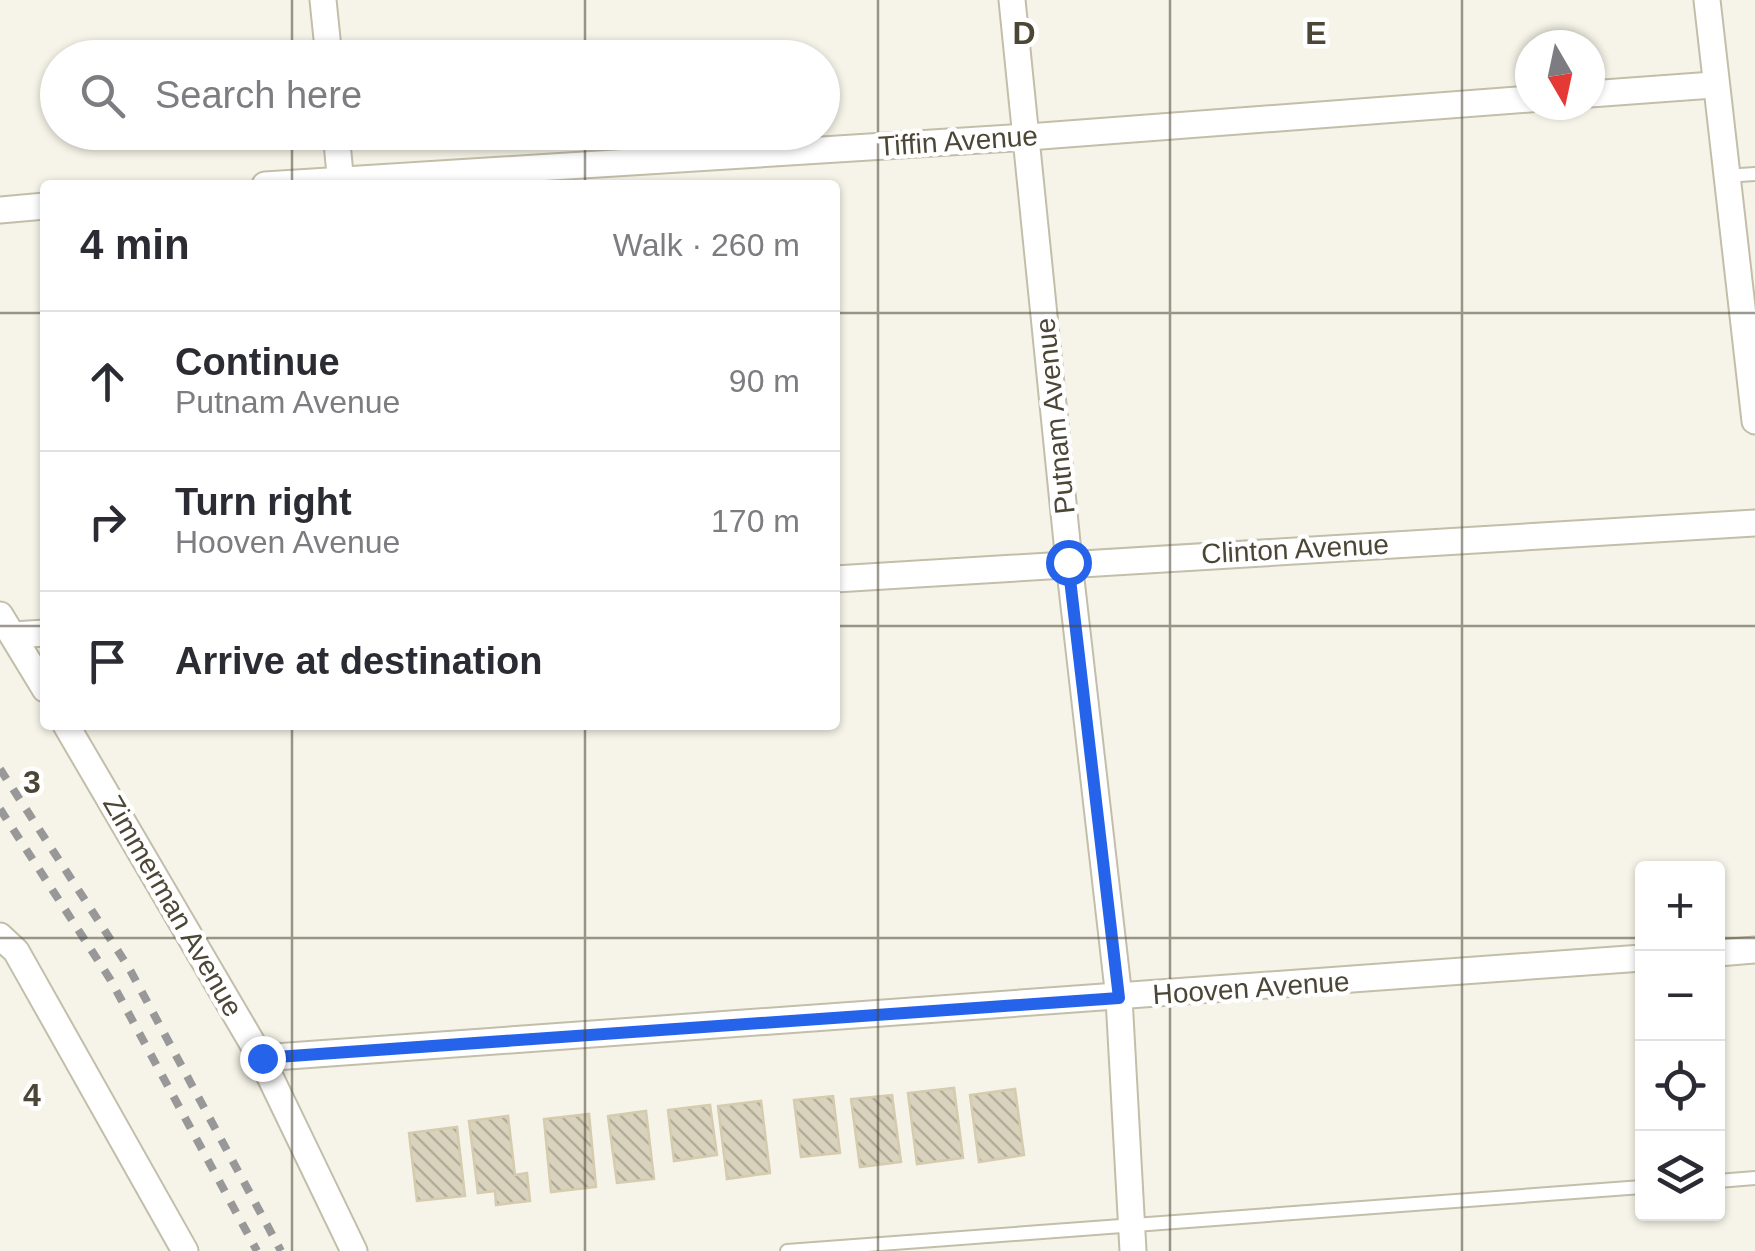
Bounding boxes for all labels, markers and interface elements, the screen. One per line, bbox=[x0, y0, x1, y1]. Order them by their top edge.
text: D bbox=[1012, 15, 1036, 51]
text: E bbox=[1305, 15, 1327, 51]
north arrow bbox=[1515, 30, 1605, 120]
search box bbox=[40, 40, 840, 150]
icon: search bbox=[75, 68, 130, 123]
text: Search here bbox=[155, 74, 362, 116]
street label: Tiffin Avenue bbox=[877, 120, 1039, 162]
text: 4 min bbox=[80, 221, 190, 268]
text: Walk · 260 m bbox=[613, 227, 800, 263]
street label: Putnam Avenue bbox=[1029, 316, 1081, 516]
text: Continue bbox=[175, 341, 340, 383]
icon: ahead bbox=[80, 354, 135, 409]
text: 90 m bbox=[729, 363, 800, 399]
text: Putnam Avenue bbox=[175, 384, 400, 420]
text: Turn right bbox=[175, 481, 352, 523]
icon: right bbox=[80, 494, 135, 549]
text: 170 m bbox=[711, 503, 800, 539]
text: Hooven Avenue bbox=[175, 524, 400, 560]
street label: Clinton Avenue bbox=[1200, 529, 1390, 569]
route start bbox=[1046, 540, 1092, 586]
icon: arrive bbox=[80, 634, 135, 689]
text: Arrive at destination bbox=[175, 640, 542, 682]
text: 3 bbox=[23, 764, 41, 800]
street label: Zimmerman Avenue bbox=[97, 790, 249, 1022]
map controls bbox=[1635, 861, 1725, 1221]
button: + bbox=[1635, 861, 1725, 951]
button: − bbox=[1635, 951, 1725, 1041]
street label: Hooven Avenue bbox=[1152, 966, 1350, 1010]
route end bbox=[240, 1036, 286, 1082]
button: locate bbox=[1635, 1041, 1725, 1131]
text: 4 bbox=[23, 1077, 41, 1113]
button: layers bbox=[1635, 1131, 1725, 1221]

